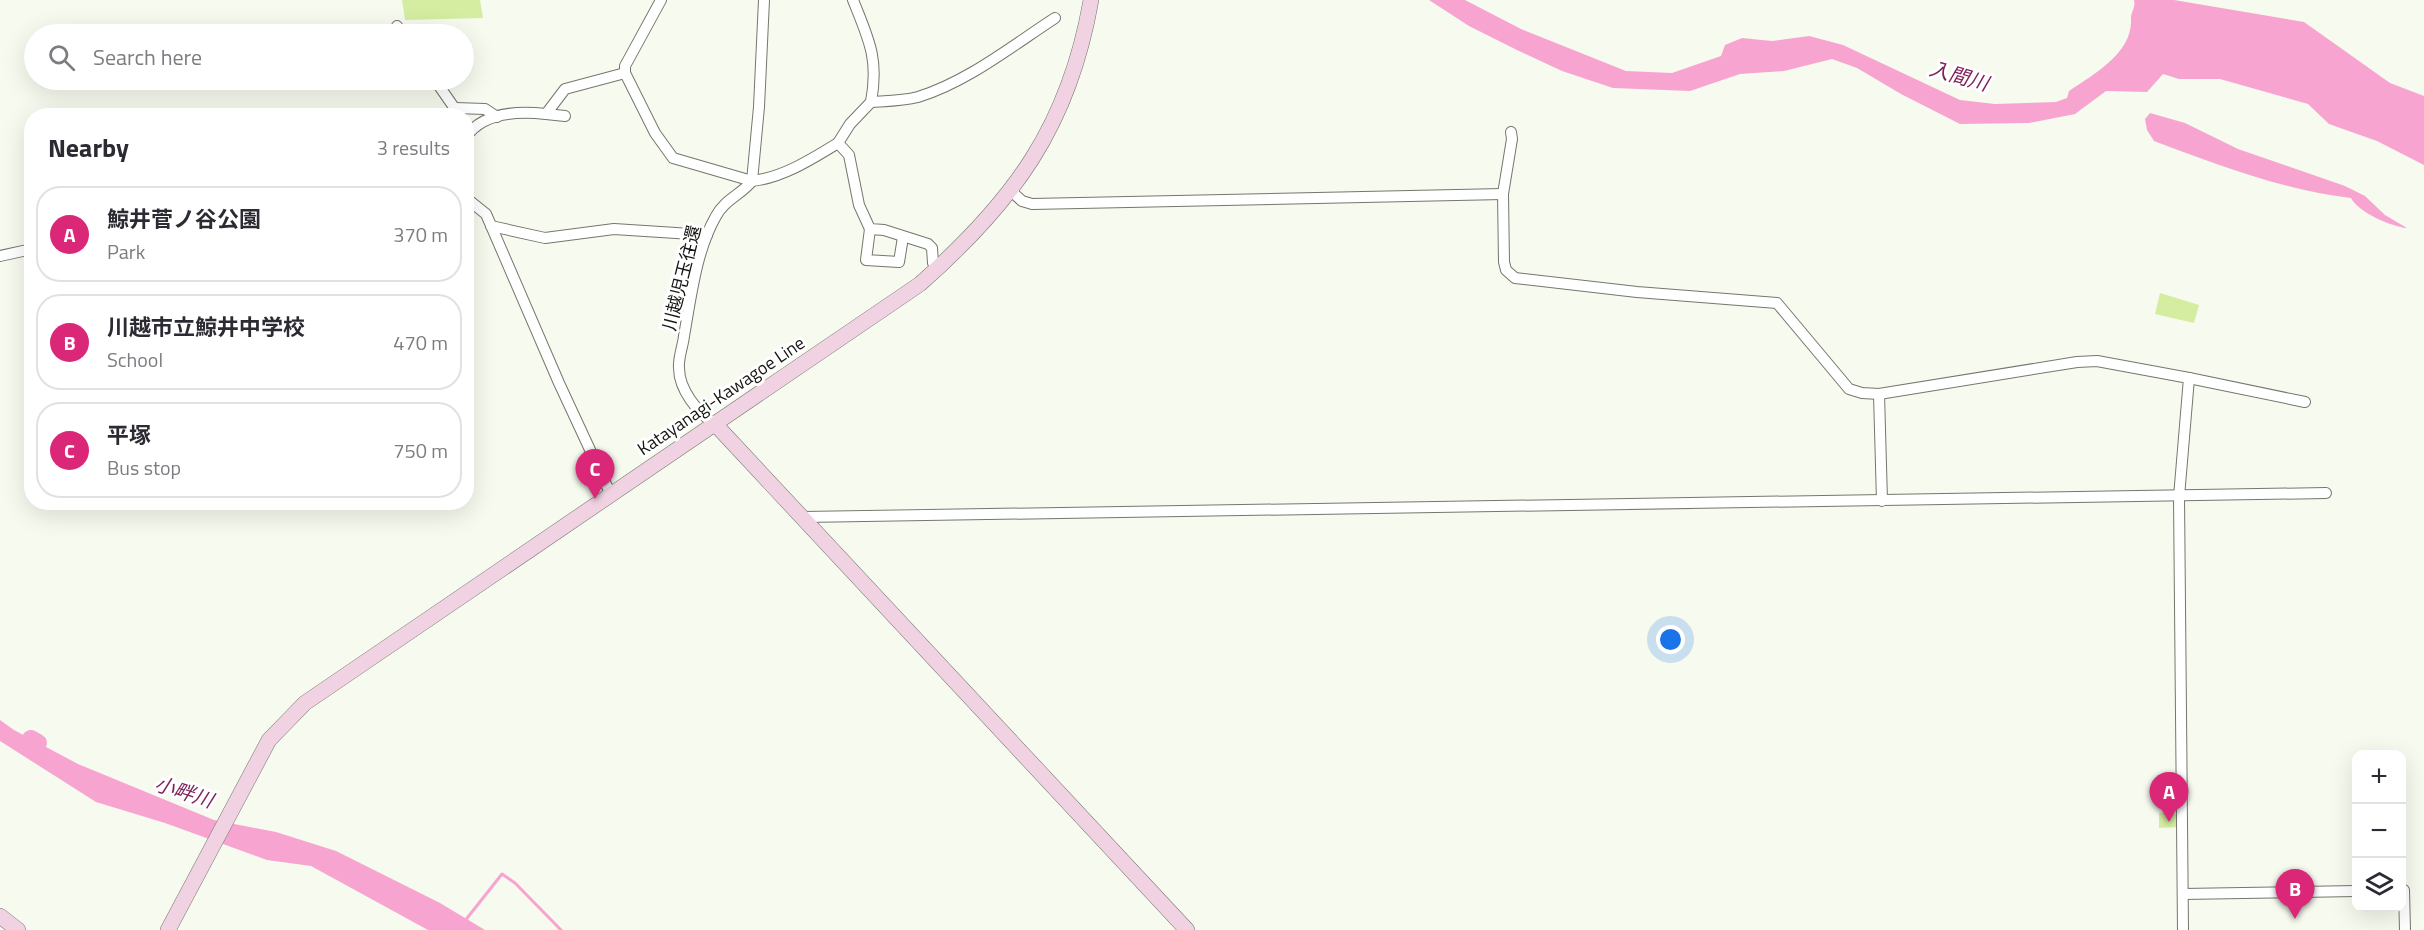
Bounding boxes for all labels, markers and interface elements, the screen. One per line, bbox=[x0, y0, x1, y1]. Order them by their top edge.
search box bbox=[24, 24, 474, 90]
text: Search here bbox=[93, 40, 202, 74]
icon: search bbox=[45, 41, 78, 74]
water label: 入間川 bbox=[1926, 52, 1994, 99]
text: Nearby bbox=[48, 128, 129, 167]
text: 3 results bbox=[377, 132, 450, 163]
text: 鯨井菅ノ谷公園 bbox=[107, 202, 261, 236]
text: A bbox=[63, 219, 76, 250]
text: 370 m bbox=[393, 219, 448, 250]
street label: 川越児玉往還 bbox=[655, 222, 708, 334]
text: Park bbox=[107, 236, 145, 267]
text: 川越市立鯨井中学校 bbox=[107, 310, 305, 344]
text: B bbox=[63, 327, 76, 358]
text: 470 m bbox=[393, 327, 448, 358]
street label: Katayanagi-Kawagoe Line bbox=[632, 329, 810, 462]
text: School bbox=[107, 344, 163, 375]
text: 平塚 bbox=[107, 418, 151, 452]
text: C bbox=[64, 435, 75, 466]
text: 750 m bbox=[393, 435, 448, 466]
pin: C bbox=[576, 450, 614, 499]
text: Bus stop bbox=[107, 452, 181, 483]
your location bbox=[1656, 625, 1685, 654]
map controls bbox=[2352, 750, 2406, 912]
button: + bbox=[2352, 750, 2406, 804]
water label: 小畔川 bbox=[151, 768, 219, 816]
pin: A bbox=[2150, 772, 2188, 822]
button: − bbox=[2352, 804, 2406, 858]
button: layers bbox=[2352, 858, 2406, 912]
pin: B bbox=[2276, 870, 2314, 919]

